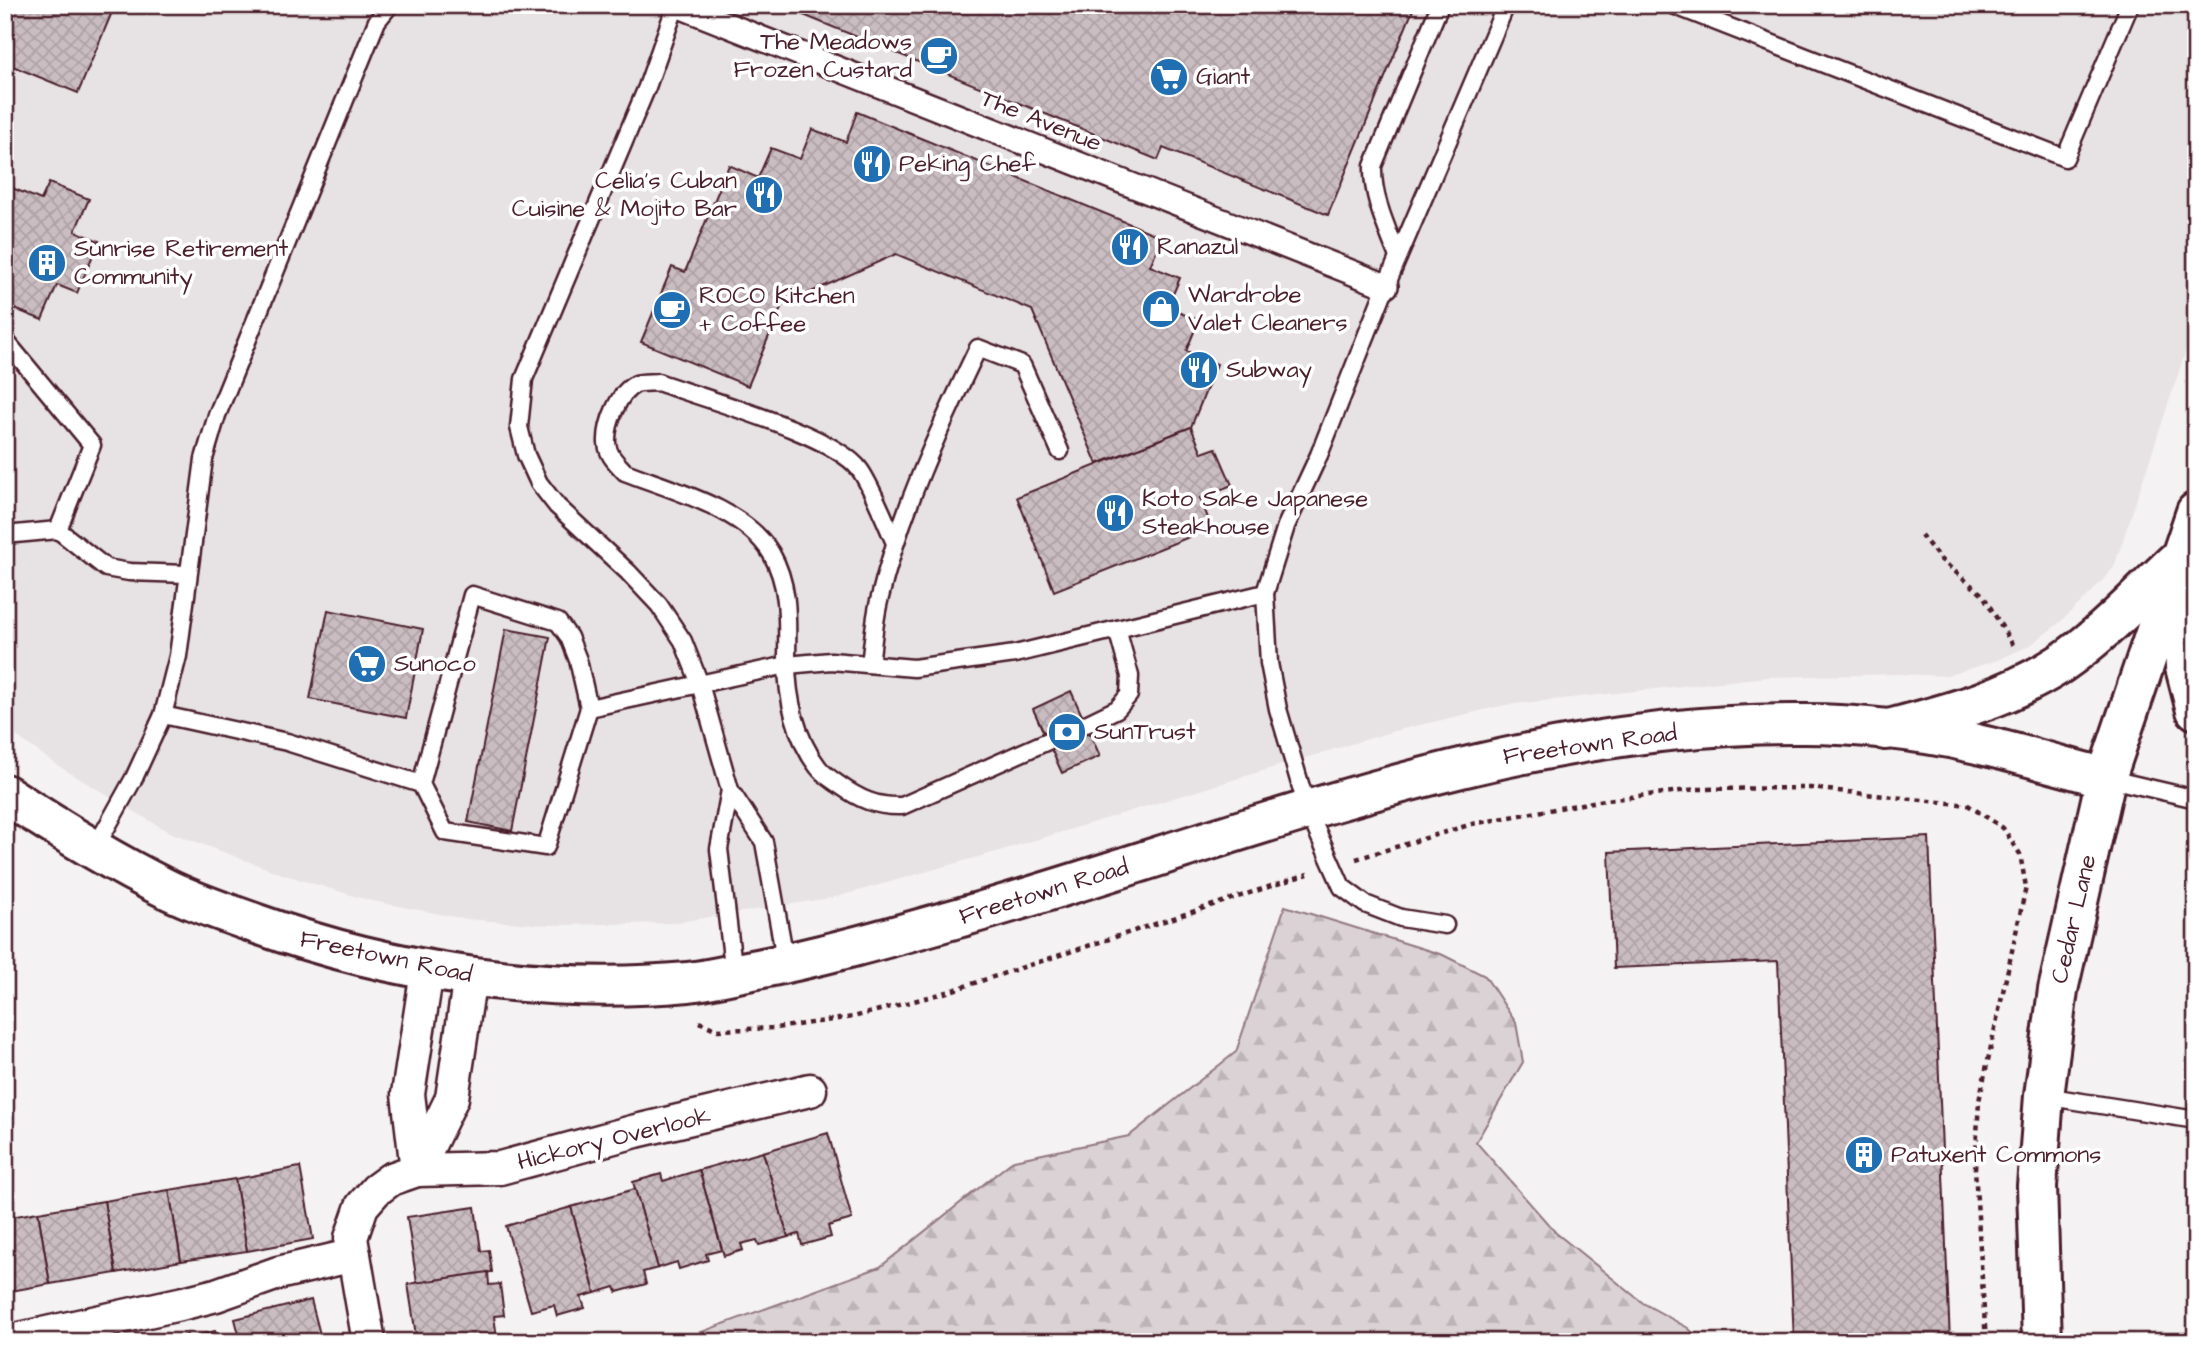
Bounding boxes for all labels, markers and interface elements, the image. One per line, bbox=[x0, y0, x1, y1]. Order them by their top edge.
place label: The Meadows Frozen Custard bbox=[733, 25, 912, 87]
cafe icon: The Meadows Frozen Custard bbox=[918, 35, 960, 77]
supermarket icon: Giant bbox=[1148, 56, 1190, 98]
place label: Giant bbox=[1196, 60, 1250, 94]
street label: The Avenue bbox=[976, 81, 1106, 161]
restaurant icon: Peking Chef bbox=[851, 143, 893, 185]
place label: Peking Chef bbox=[899, 147, 1037, 182]
place label: Celia's Cuban Cuisine & Mojito Bar bbox=[512, 164, 737, 226]
restaurant icon: Celia's Cuban Cuisine & Mojito Bar bbox=[743, 174, 785, 216]
restaurant icon: Ranazul bbox=[1109, 226, 1151, 268]
place label: Ranazul bbox=[1157, 230, 1238, 264]
place label: Sunrise Retirement Community bbox=[74, 232, 288, 295]
building icon: Sunrise Retirement Community bbox=[26, 242, 68, 284]
place label: Wardrobe Valet Cleaners bbox=[1188, 278, 1348, 340]
place label: ROCO Kitchen + Coffee bbox=[699, 279, 855, 341]
shop icon: Wardrobe Valet Cleaners bbox=[1140, 288, 1182, 330]
cafe icon: ROCO Kitchen + Coffee bbox=[651, 289, 693, 331]
restaurant icon: Subway bbox=[1178, 349, 1220, 391]
place label: Subway bbox=[1226, 353, 1312, 388]
place label: Koto Sake Japanese Steakhouse bbox=[1142, 482, 1368, 544]
restaurant icon: Koto Sake Japanese Steakhouse bbox=[1094, 492, 1136, 534]
supermarket icon: Sunoco bbox=[346, 643, 388, 685]
place label: Sunoco bbox=[394, 647, 476, 681]
bank icon: SunTrust bbox=[1046, 711, 1088, 753]
place label: SunTrust bbox=[1094, 715, 1196, 749]
street label: Freetown Road bbox=[1501, 716, 1679, 774]
street label: Freetown Road bbox=[955, 850, 1133, 934]
street label: Cedar Lane bbox=[2043, 851, 2105, 987]
street label: Freetown Road bbox=[297, 922, 475, 992]
street label: Hickory Overlook bbox=[514, 1099, 715, 1180]
building icon: Patuxent Commons bbox=[1843, 1134, 1885, 1176]
place label: Patuxent Commons bbox=[1891, 1138, 2101, 1172]

